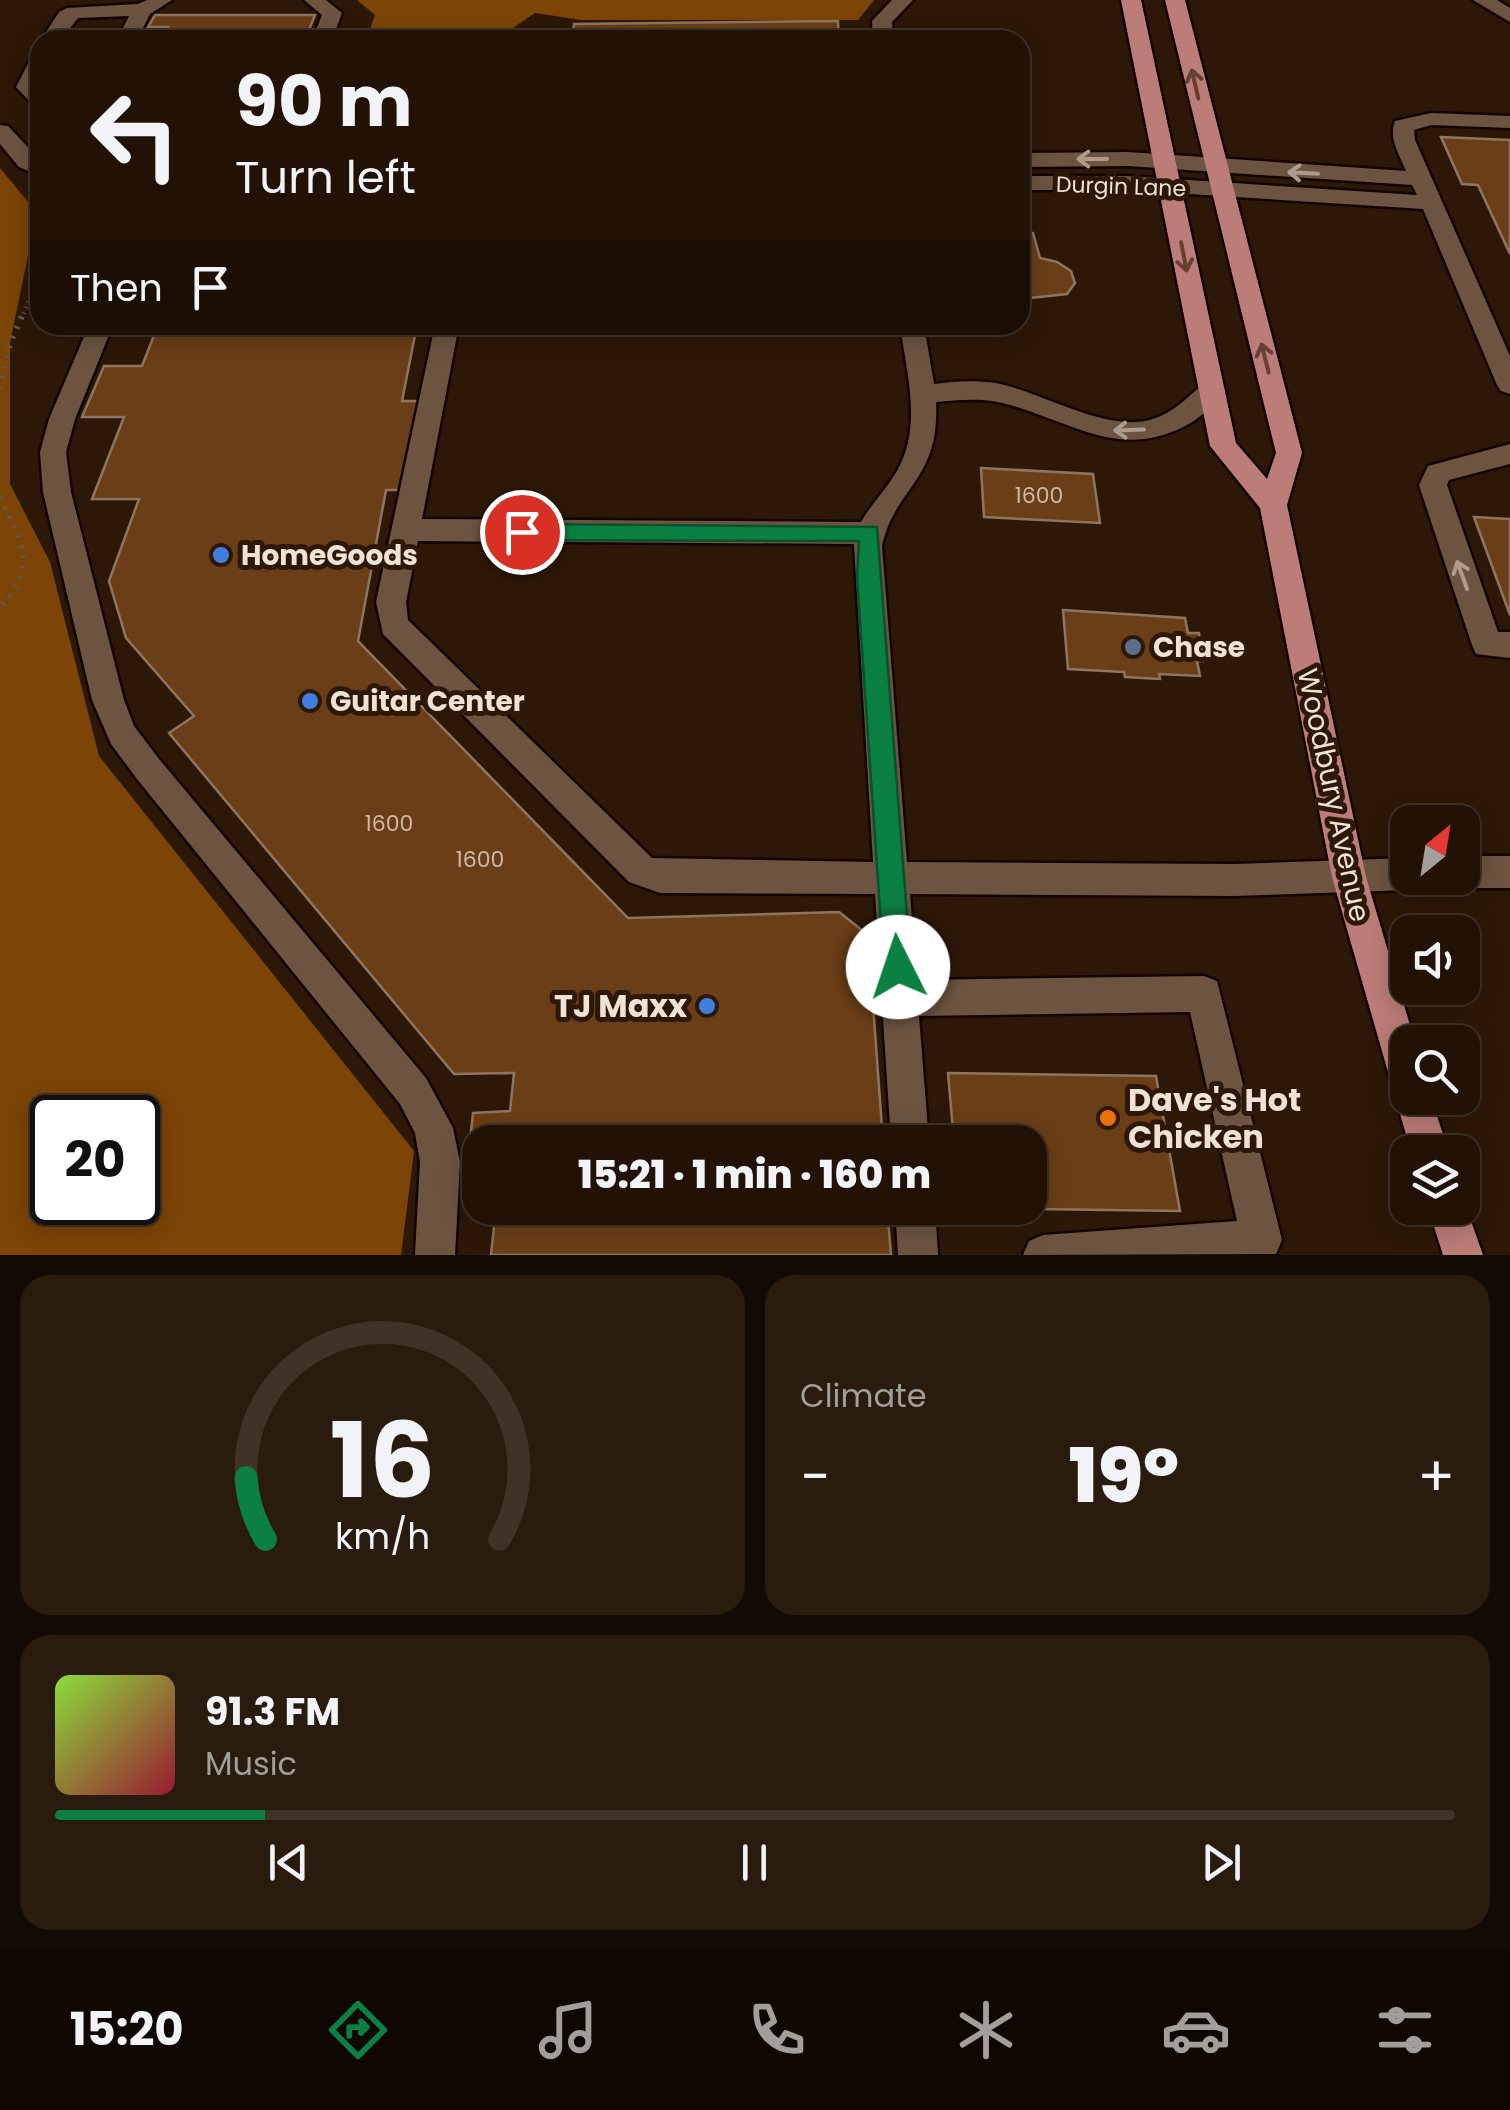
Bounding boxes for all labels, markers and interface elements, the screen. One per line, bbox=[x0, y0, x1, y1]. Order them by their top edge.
text: 90 m bbox=[235, 52, 413, 151]
one-way arrow bbox=[1185, 69, 1203, 101]
icon: left bbox=[70, 70, 200, 200]
text: Turn left bbox=[235, 146, 416, 209]
one-way arrow bbox=[1076, 150, 1108, 169]
one-way arrow bbox=[1287, 163, 1319, 182]
street label: Durgin Lane bbox=[1055, 169, 1187, 204]
one-way arrow bbox=[1175, 241, 1194, 273]
icon: arrive bbox=[183, 260, 238, 315]
text: Then bbox=[70, 261, 163, 314]
one-way arrow bbox=[1255, 343, 1274, 374]
one-way arrow bbox=[1113, 420, 1145, 439]
house number: 1600 bbox=[1015, 480, 1063, 511]
pin bbox=[480, 490, 565, 575]
icon: arrive bbox=[495, 505, 550, 560]
place label: HomeGoods bbox=[241, 536, 418, 575]
marker: HomeGoods bbox=[210, 544, 232, 566]
one-way arrow bbox=[1452, 560, 1470, 591]
place label: Chase bbox=[1153, 628, 1245, 667]
marker: Chase bbox=[1122, 636, 1144, 658]
street label: Woodbury Avenue bbox=[1288, 665, 1379, 925]
place label: Guitar Center bbox=[330, 682, 525, 721]
marker: Guitar Center bbox=[299, 690, 321, 712]
north arrow bbox=[1390, 805, 1480, 895]
map controls bbox=[1390, 805, 1480, 1225]
house number: 1600 bbox=[365, 808, 413, 839]
house number: 1600 bbox=[456, 844, 504, 875]
position arrow bbox=[846, 915, 950, 1019]
button: sound bbox=[1390, 915, 1480, 1005]
place label: TJ Maxx bbox=[554, 983, 687, 1028]
marker: TJ Maxx bbox=[696, 995, 718, 1017]
button: search bbox=[1390, 1025, 1480, 1115]
place label: Dave's Hot Chicken bbox=[1128, 1077, 1301, 1159]
speed limit sign: 20 bbox=[30, 1095, 160, 1225]
marker: Dave's Hot Chicken bbox=[1097, 1107, 1119, 1129]
button: layers bbox=[1390, 1135, 1480, 1225]
text: 15:21 · 1 min · 160 m bbox=[578, 1148, 931, 1201]
text: Climate bbox=[800, 1373, 927, 1418]
text: 16 bbox=[330, 1388, 435, 1533]
text: 19° bbox=[1069, 1423, 1179, 1528]
text: − bbox=[800, 1438, 830, 1515]
text: + bbox=[1417, 1438, 1455, 1515]
text: km/h bbox=[335, 1511, 430, 1562]
text: 91.3 FM bbox=[205, 1685, 340, 1738]
text: Music bbox=[205, 1741, 297, 1786]
icon: previous bbox=[261, 1835, 316, 1890]
icon: pause bbox=[727, 1835, 782, 1890]
icon: next bbox=[1194, 1835, 1249, 1890]
icon: directions bbox=[323, 1995, 393, 2065]
icon: music bbox=[533, 1995, 603, 2065]
icon: phone bbox=[742, 1995, 812, 2065]
icon: climate bbox=[951, 1995, 1021, 2065]
icon: car bbox=[1161, 1995, 1231, 2065]
icon: filters bbox=[1370, 1995, 1440, 2065]
text: 15:20 bbox=[70, 1998, 184, 2061]

